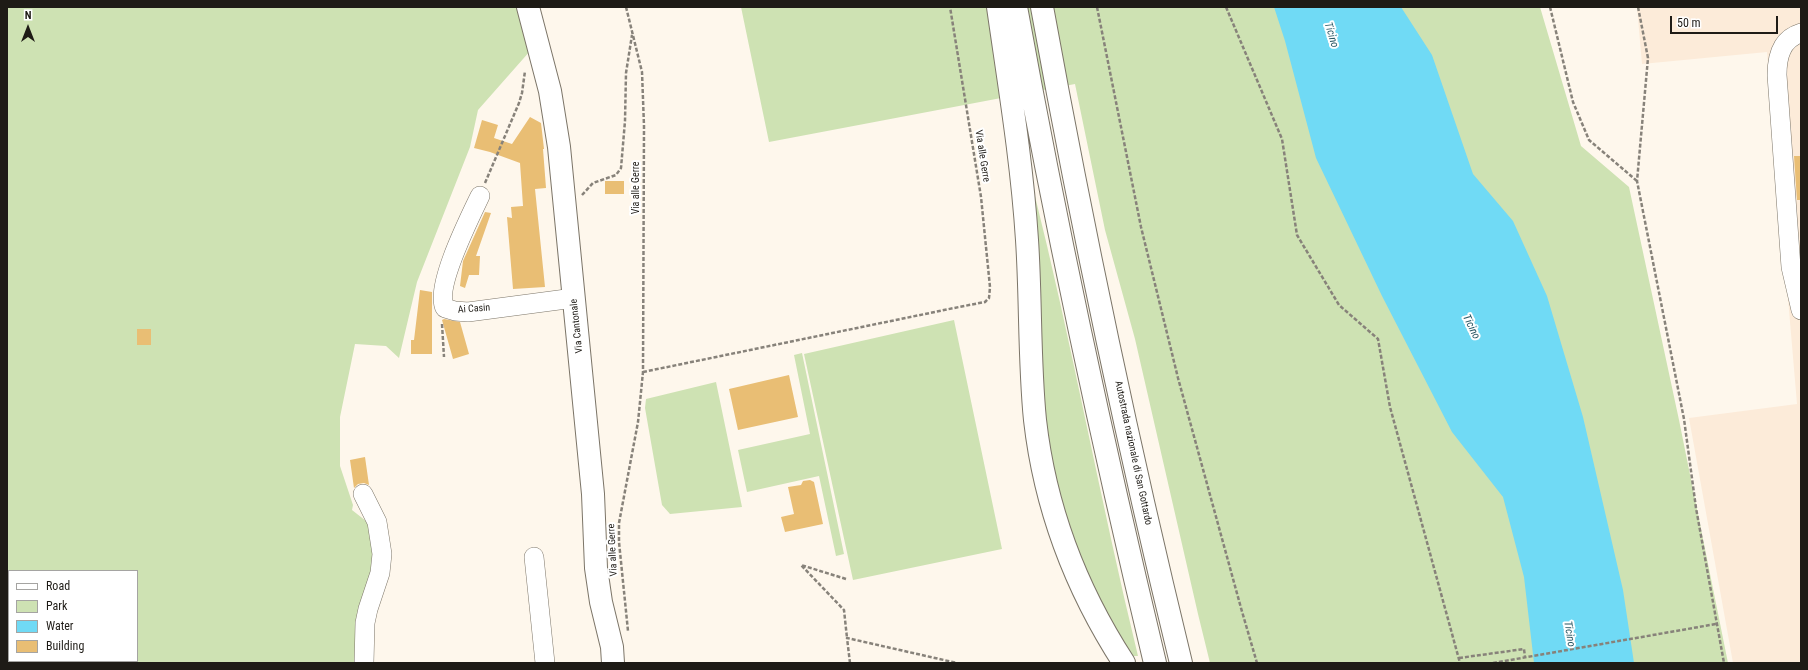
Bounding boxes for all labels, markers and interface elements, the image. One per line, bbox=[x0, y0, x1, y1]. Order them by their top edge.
north arrow bbox=[8, 8, 48, 48]
scale bar bbox=[1672, 8, 1780, 34]
text: N bbox=[25, 9, 31, 22]
text: 50 m bbox=[1677, 16, 1701, 30]
water label: Ticino bbox=[1321, 21, 1341, 49]
street label: Via alle Gerre bbox=[972, 129, 992, 183]
street label: Via alle Gerre bbox=[630, 162, 642, 214]
street label: Via Cantonale bbox=[568, 298, 586, 354]
street label: Ai Casin bbox=[457, 302, 491, 316]
water label: Ticino bbox=[1459, 312, 1483, 342]
street label: Autostrada nazionale di San Gottardo bbox=[1112, 380, 1154, 526]
street label: Via alle Gerre bbox=[606, 523, 620, 577]
legend bbox=[8, 570, 138, 662]
text: Road bbox=[46, 579, 70, 593]
text: Park bbox=[46, 599, 67, 613]
text: Water bbox=[46, 619, 74, 633]
water label: Ticino bbox=[1560, 620, 1578, 648]
text: Building bbox=[46, 639, 84, 653]

